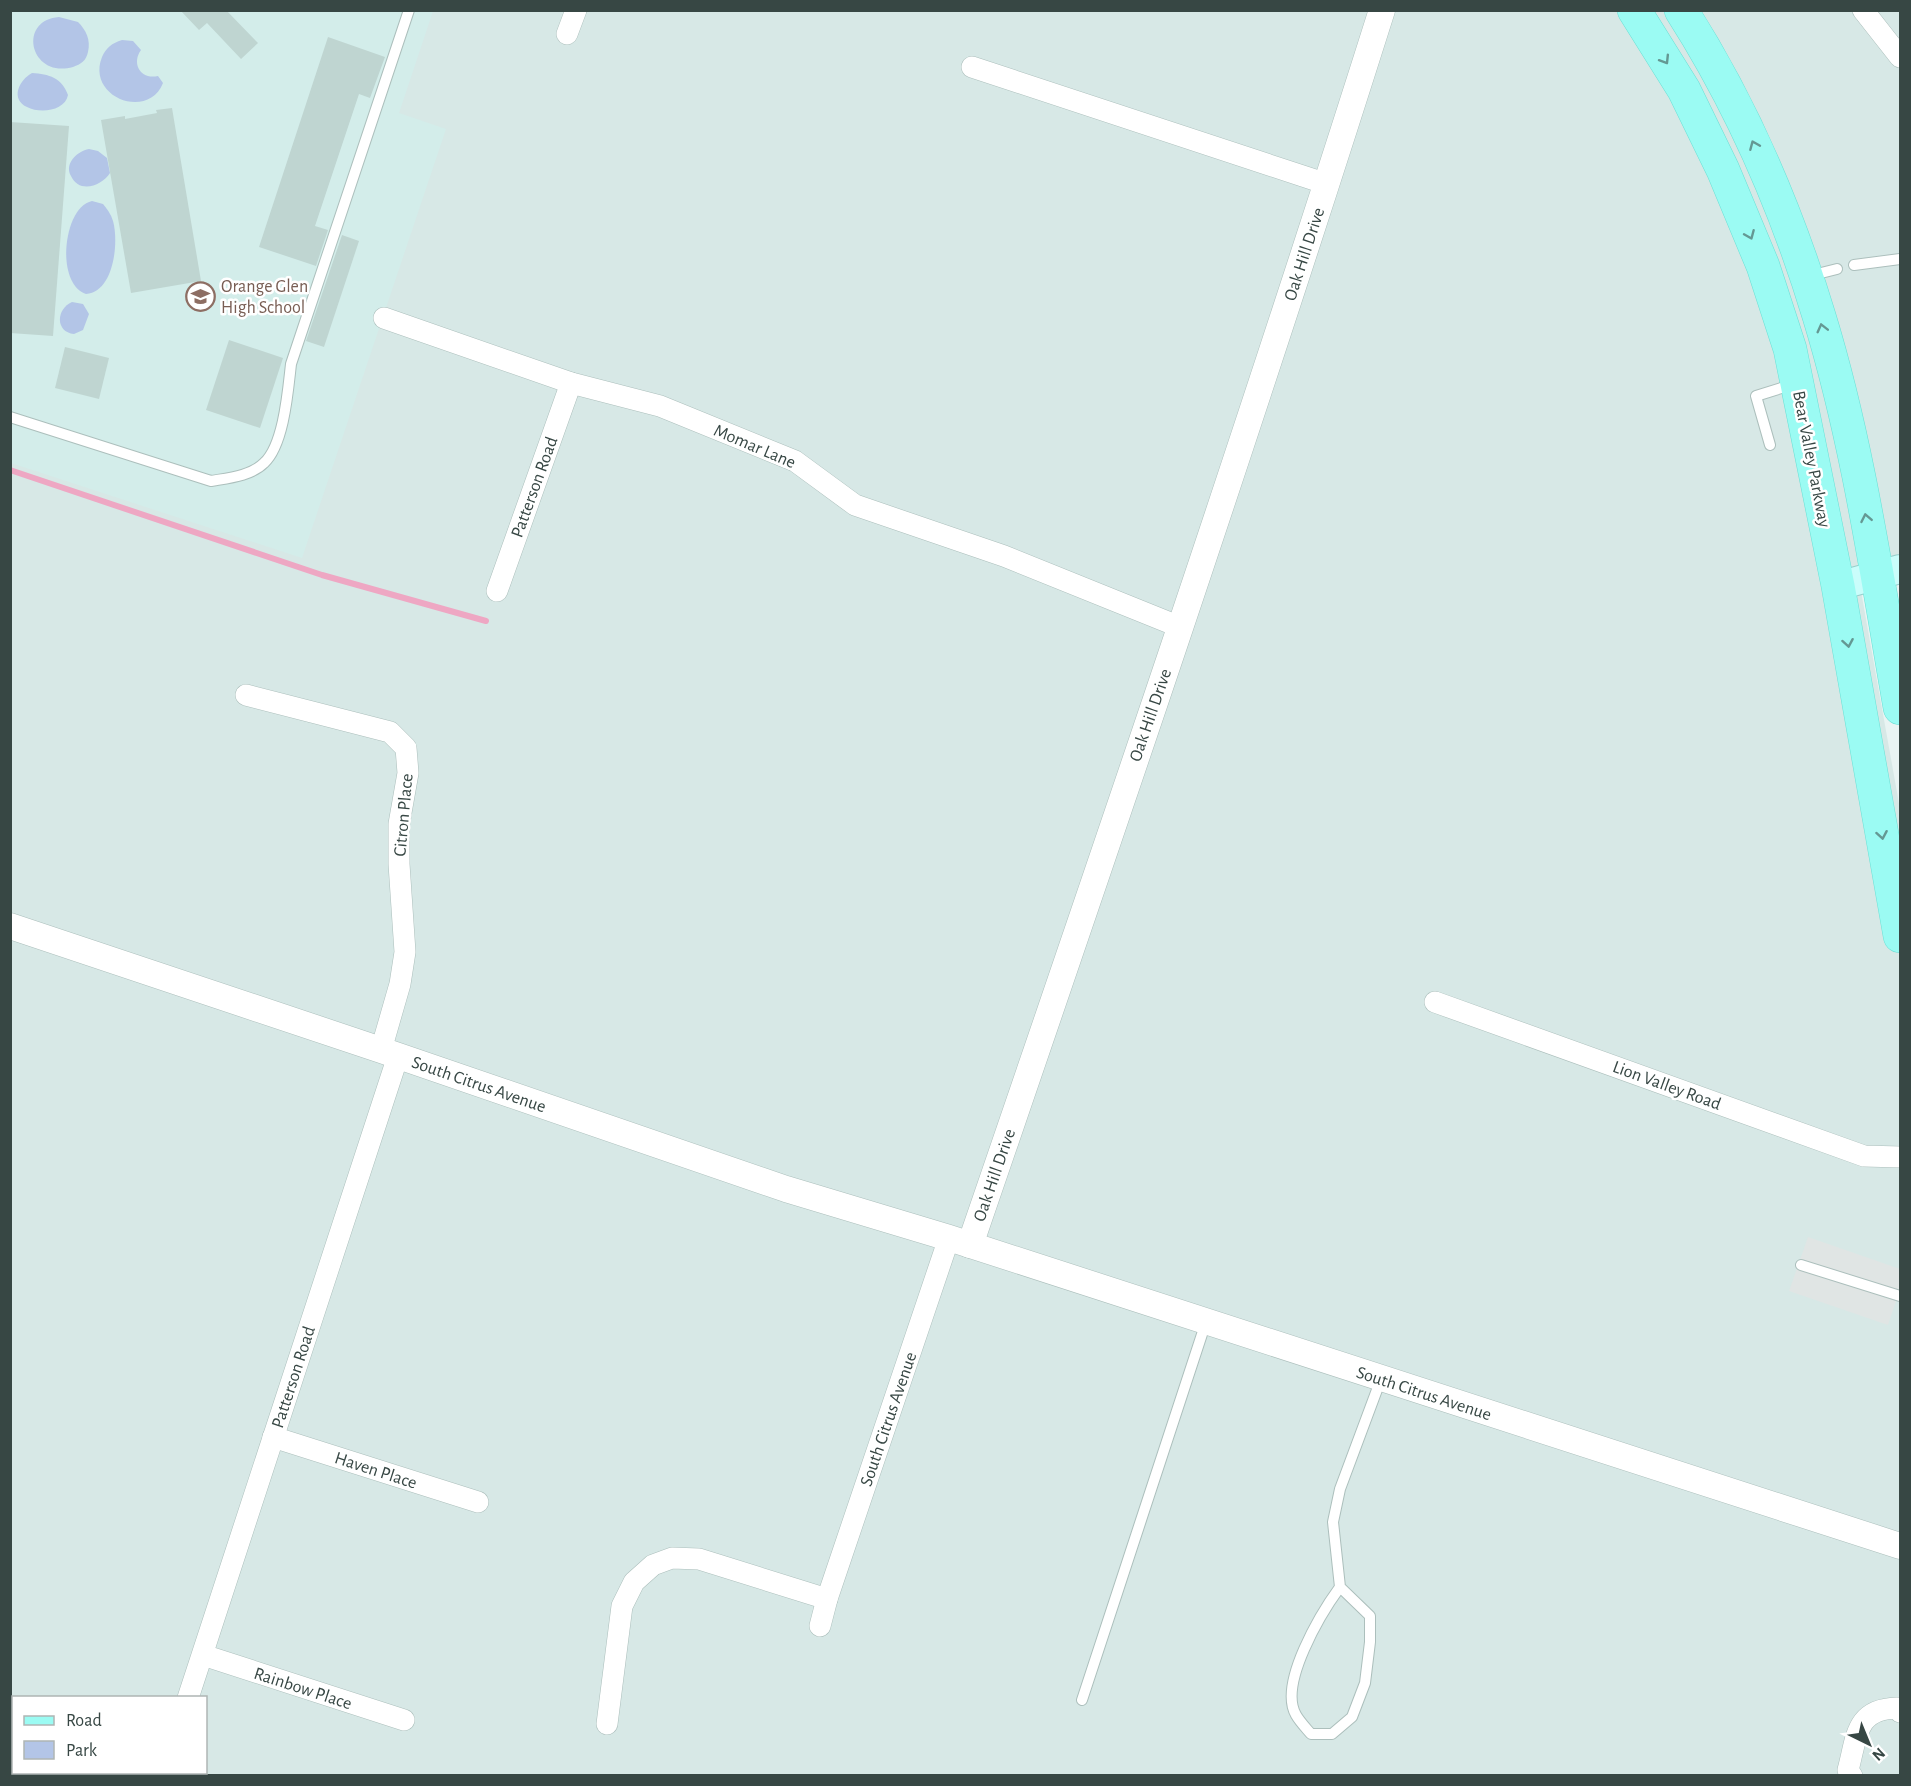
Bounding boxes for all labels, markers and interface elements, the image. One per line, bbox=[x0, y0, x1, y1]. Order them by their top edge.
one-way arrow bbox=[1658, 53, 1669, 64]
one-way arrow bbox=[1749, 140, 1761, 151]
street label: Oak Hill Drive bbox=[1281, 205, 1328, 303]
one-way arrow bbox=[1743, 229, 1755, 240]
place label: Orange Glen High School bbox=[221, 278, 308, 317]
school or university icon: Orange Glen High School bbox=[184, 280, 216, 312]
one-way arrow bbox=[1817, 323, 1830, 333]
street label: Bear Valley Parkway bbox=[1789, 389, 1833, 529]
street label: Momar Lane bbox=[711, 422, 798, 472]
street label: Patterson Road bbox=[508, 434, 562, 540]
one-way arrow bbox=[1860, 513, 1873, 523]
one-way arrow bbox=[1841, 638, 1854, 648]
street label: Oak Hill Drive bbox=[1127, 667, 1175, 764]
street label: Citron Place bbox=[391, 773, 417, 857]
one-way arrow bbox=[1875, 830, 1888, 840]
street label: South Citrus Avenue bbox=[409, 1054, 548, 1116]
street label: Lion Valley Road bbox=[1610, 1058, 1723, 1114]
street label: Oak Hill Drive bbox=[971, 1127, 1019, 1224]
street label: Patterson Road bbox=[269, 1324, 319, 1430]
street label: South Citrus Avenue bbox=[858, 1350, 920, 1489]
street label: South Citrus Avenue bbox=[1354, 1364, 1493, 1424]
street label: Haven Place bbox=[332, 1449, 419, 1493]
street label: Rainbow Place bbox=[251, 1665, 354, 1713]
legend bbox=[12, 1696, 207, 1774]
text: Road bbox=[66, 1712, 102, 1730]
north arrow bbox=[1839, 1714, 1899, 1774]
text: Park bbox=[66, 1742, 98, 1760]
text: N bbox=[1869, 1745, 1888, 1764]

